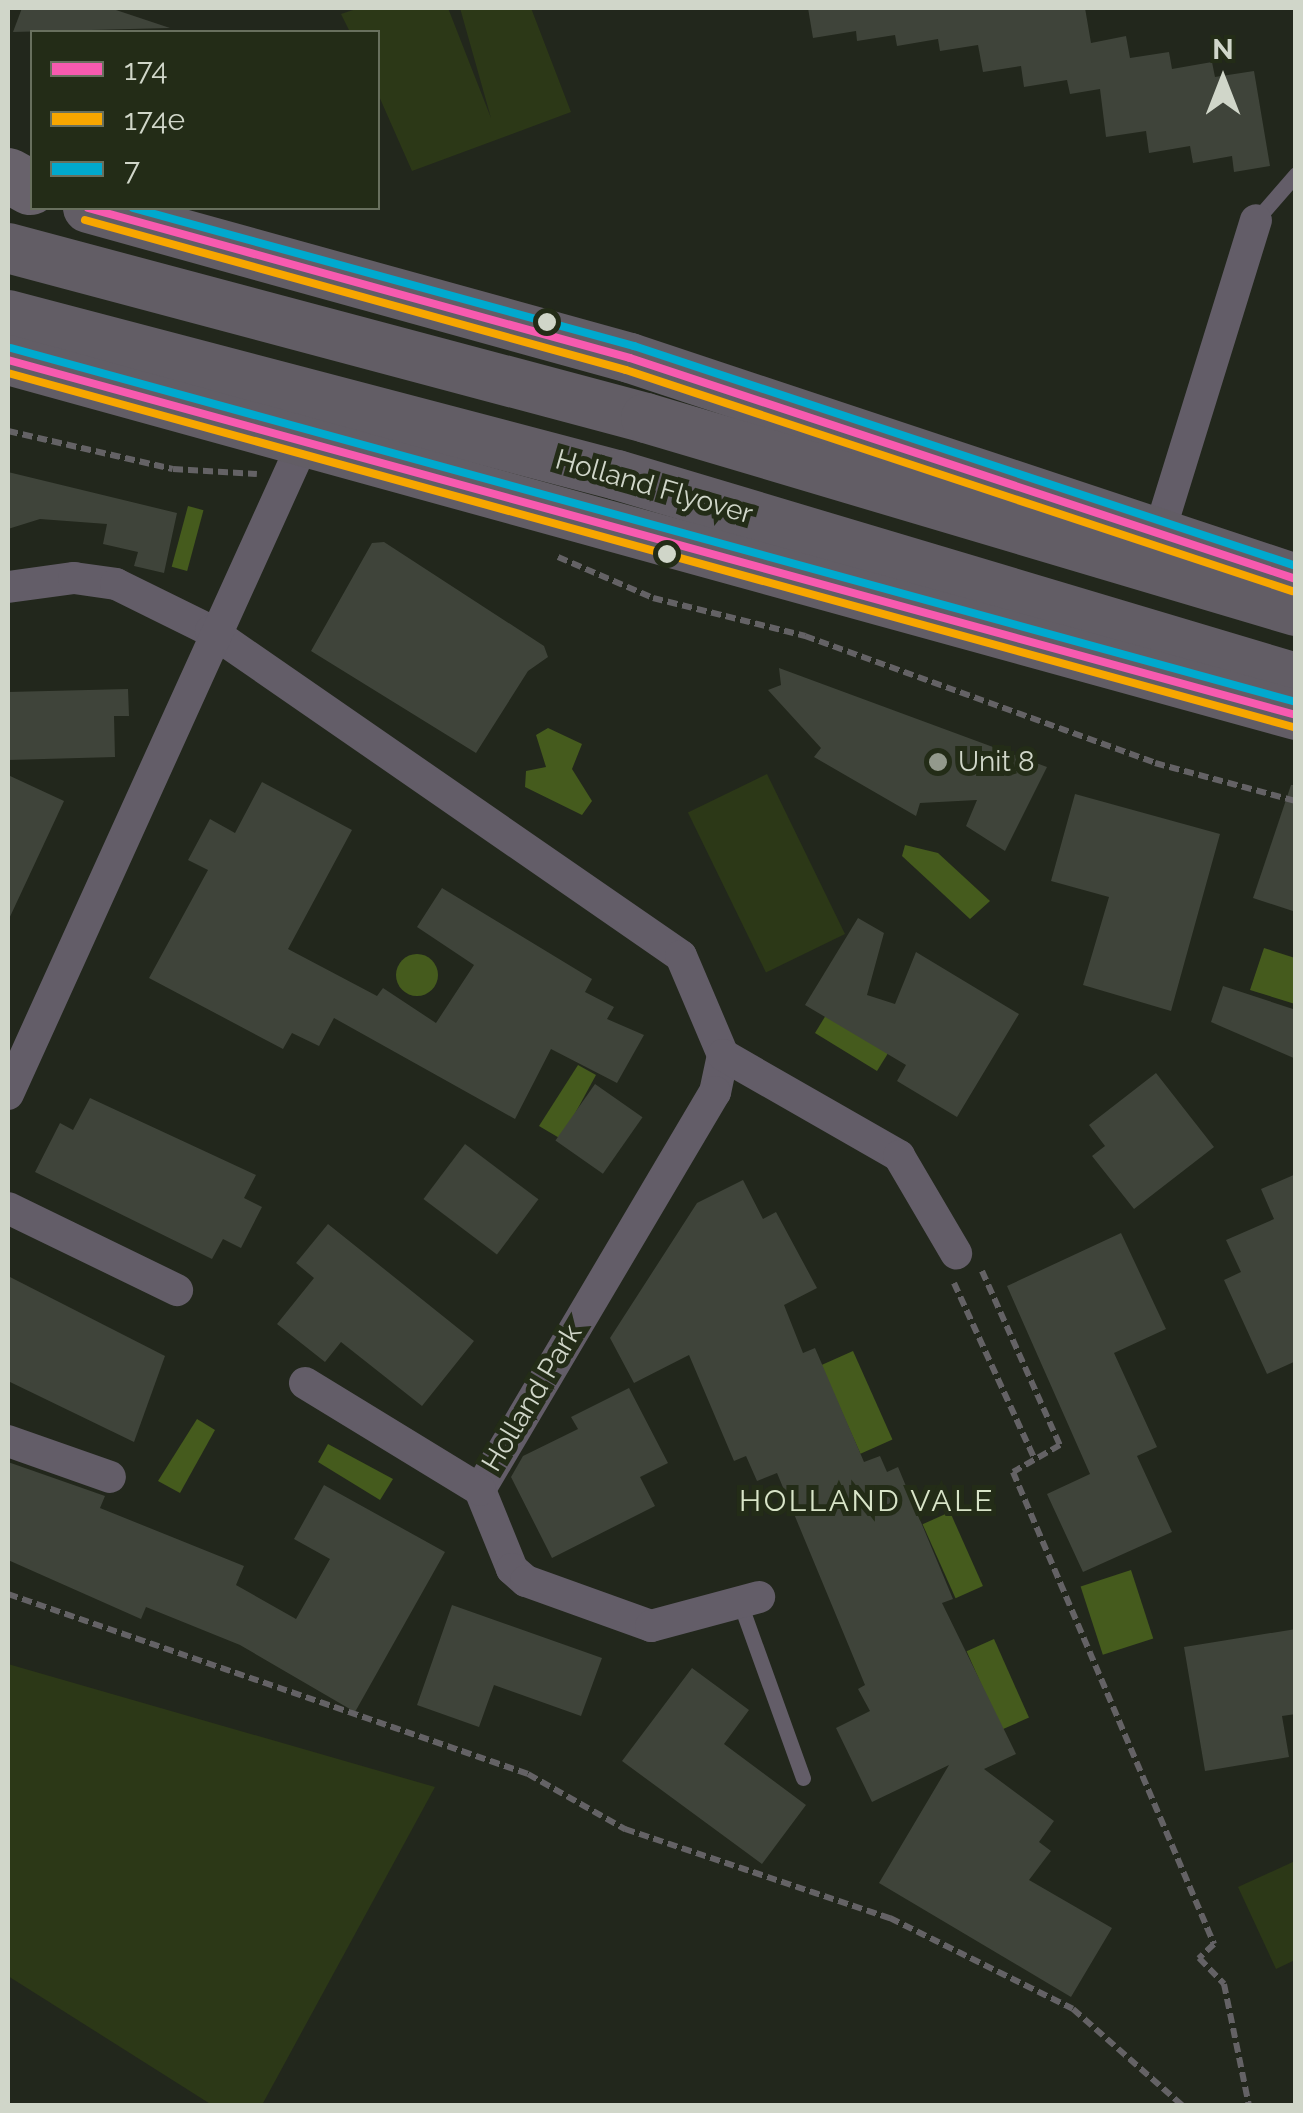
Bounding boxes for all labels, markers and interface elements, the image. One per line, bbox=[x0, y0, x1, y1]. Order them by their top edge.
legend bbox=[30, 30, 380, 210]
north arrow bbox=[1173, 30, 1273, 130]
text: N bbox=[1212, 33, 1234, 66]
text: 174 bbox=[124, 52, 168, 87]
text: 174e bbox=[124, 102, 185, 137]
text: 7 bbox=[124, 152, 140, 187]
unlabelled marker bbox=[537, 312, 557, 332]
street label: Holland Flyover bbox=[552, 443, 756, 531]
unlabelled marker bbox=[657, 544, 677, 564]
place label: Unit 8 bbox=[958, 745, 1035, 779]
marker: Unit 8 bbox=[927, 751, 949, 773]
street label: Holland Park bbox=[475, 1318, 589, 1478]
district label: HOLLAND VALE bbox=[739, 1483, 995, 1519]

